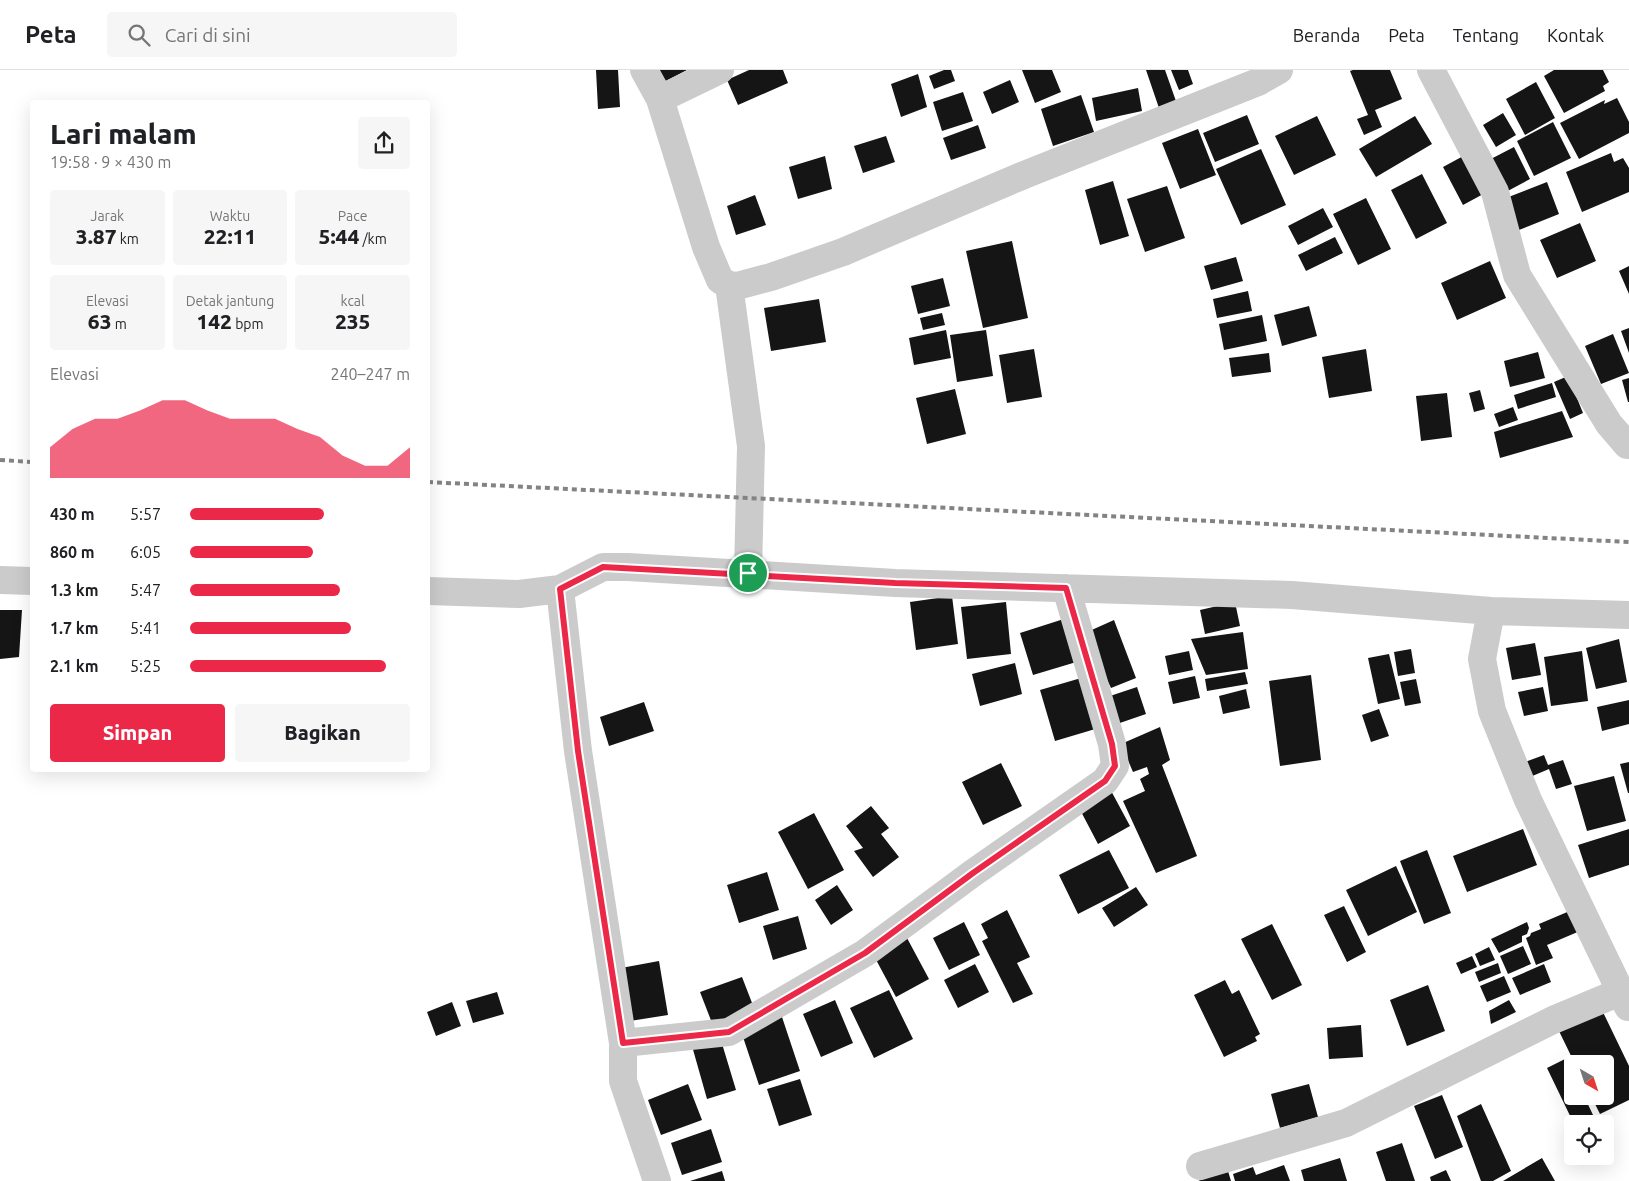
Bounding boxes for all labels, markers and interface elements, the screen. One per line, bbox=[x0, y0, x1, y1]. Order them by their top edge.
search box bbox=[107, 12, 457, 57]
text: Peta bbox=[25, 21, 77, 48]
icon: search bbox=[125, 21, 153, 49]
text: Cari di sini bbox=[165, 24, 251, 46]
text: Beranda bbox=[1293, 25, 1360, 45]
text: Peta bbox=[1388, 25, 1425, 45]
text: Tentang bbox=[1453, 25, 1519, 45]
text: Kontak bbox=[1547, 25, 1604, 45]
button: share bbox=[358, 117, 410, 169]
text: Lari malam bbox=[50, 118, 197, 149]
text: 19:58 · 9 × 430 m bbox=[50, 153, 171, 171]
text: Jarak bbox=[91, 208, 124, 224]
text: Waktu bbox=[210, 208, 250, 224]
text: Pace bbox=[338, 208, 367, 224]
text: 3.87 bbox=[76, 224, 117, 248]
text: 22:11 bbox=[204, 224, 256, 248]
text: 5:44 bbox=[319, 224, 359, 248]
text: km bbox=[117, 231, 139, 247]
text: /km bbox=[359, 231, 387, 247]
text: Elevasi bbox=[86, 293, 129, 309]
text: Detak jantung bbox=[186, 293, 274, 309]
text: kcal bbox=[341, 293, 365, 309]
text: 63 bbox=[88, 309, 112, 333]
text: 142 bbox=[196, 309, 232, 333]
text: 235 bbox=[335, 309, 370, 333]
text: m bbox=[112, 316, 127, 332]
text: bpm bbox=[232, 316, 264, 332]
text: Elevasi bbox=[50, 365, 99, 383]
text: 240–247 m bbox=[330, 365, 410, 383]
text: 430 m bbox=[50, 505, 95, 523]
text: 5:57 bbox=[130, 505, 161, 523]
text: 860 m bbox=[50, 543, 95, 561]
text: 6:05 bbox=[130, 543, 161, 561]
pin bbox=[727, 552, 769, 594]
icon: arrive bbox=[734, 559, 762, 587]
text: 1.3 km bbox=[50, 581, 99, 599]
text: 5:47 bbox=[130, 581, 161, 599]
text: 1.7 km bbox=[50, 619, 99, 637]
text: 5:41 bbox=[130, 619, 161, 637]
text: 2.1 km bbox=[50, 657, 99, 675]
text: 5:25 bbox=[130, 657, 161, 675]
button: Simpan bbox=[50, 704, 225, 762]
button: Bagikan bbox=[235, 704, 410, 762]
north arrow bbox=[1564, 1055, 1614, 1105]
map controls bbox=[1564, 1055, 1614, 1165]
button: locate bbox=[1564, 1115, 1614, 1165]

